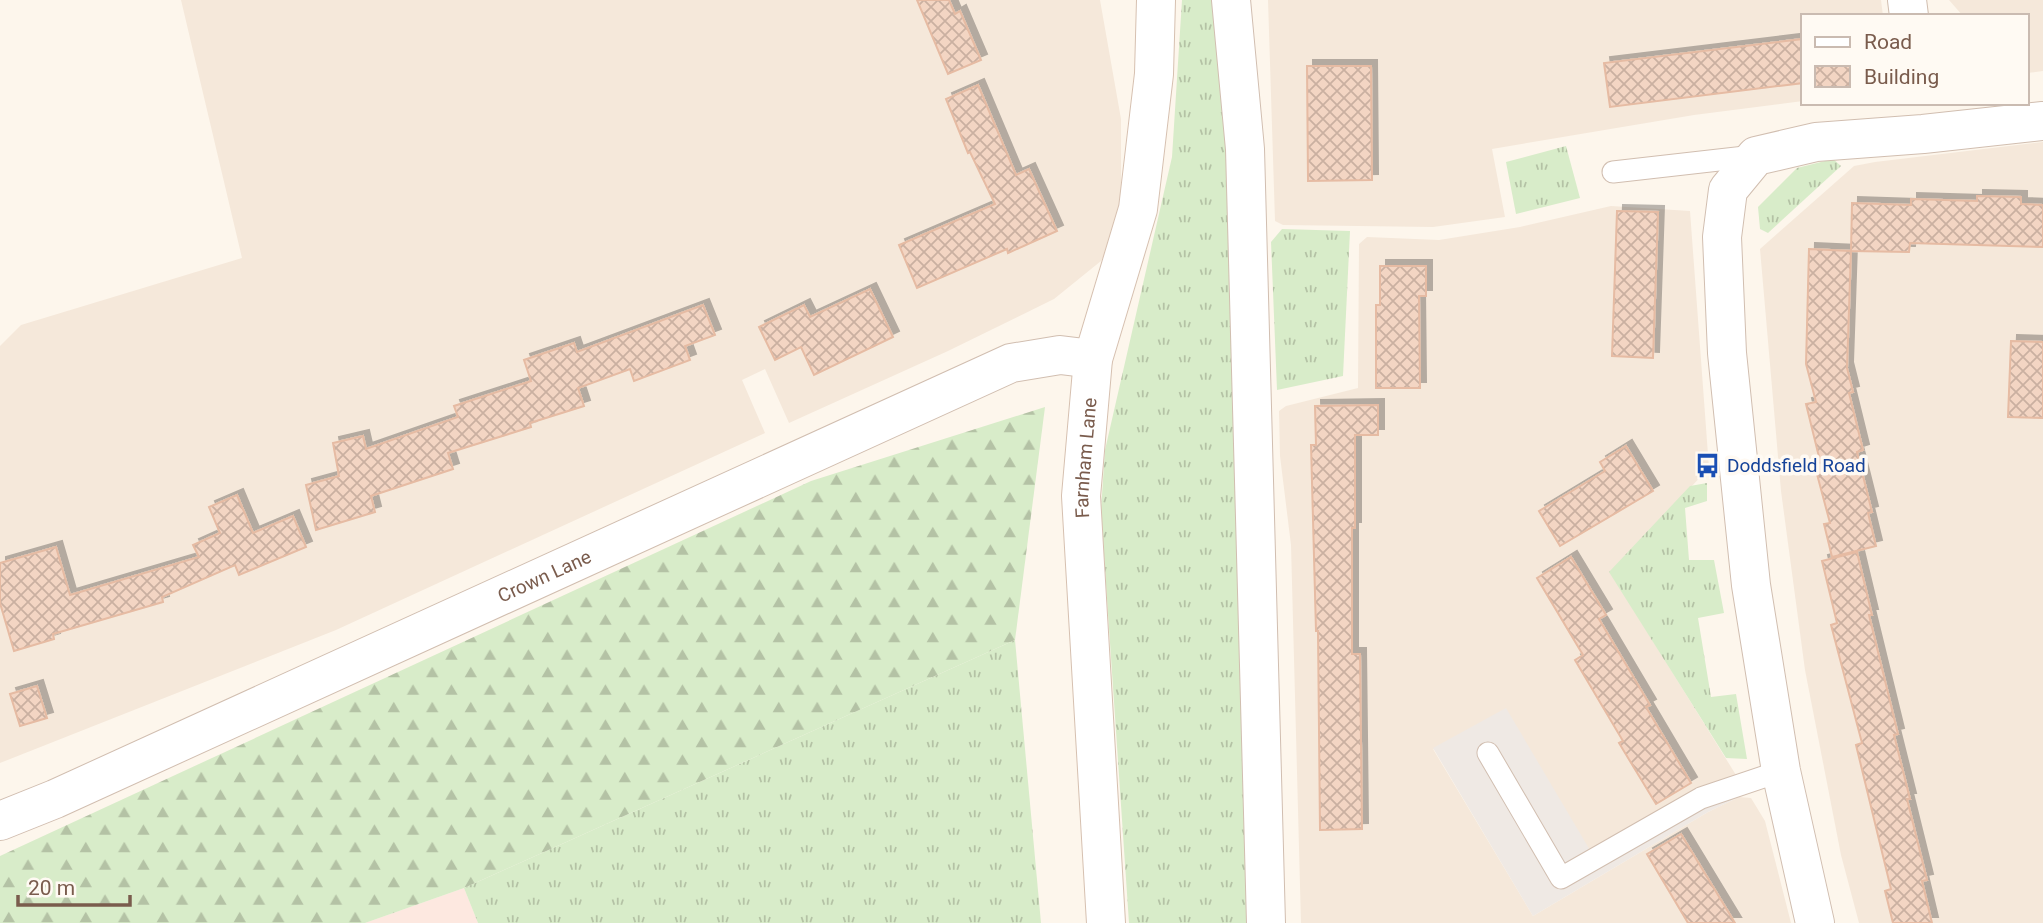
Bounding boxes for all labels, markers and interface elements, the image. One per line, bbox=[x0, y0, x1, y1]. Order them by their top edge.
legend bbox=[1801, 14, 2029, 105]
text: Road bbox=[1864, 30, 1912, 54]
text: Building bbox=[1864, 65, 1939, 89]
street label: Farnham Lane bbox=[1070, 397, 1102, 519]
bus stop icon: Doddsfield Road bbox=[1693, 451, 1721, 479]
place label: Doddsfield Road bbox=[1727, 454, 1866, 477]
street label: Crown Lane bbox=[494, 545, 595, 608]
scale bar bbox=[18, 864, 130, 908]
text: 20 m bbox=[28, 876, 75, 900]

